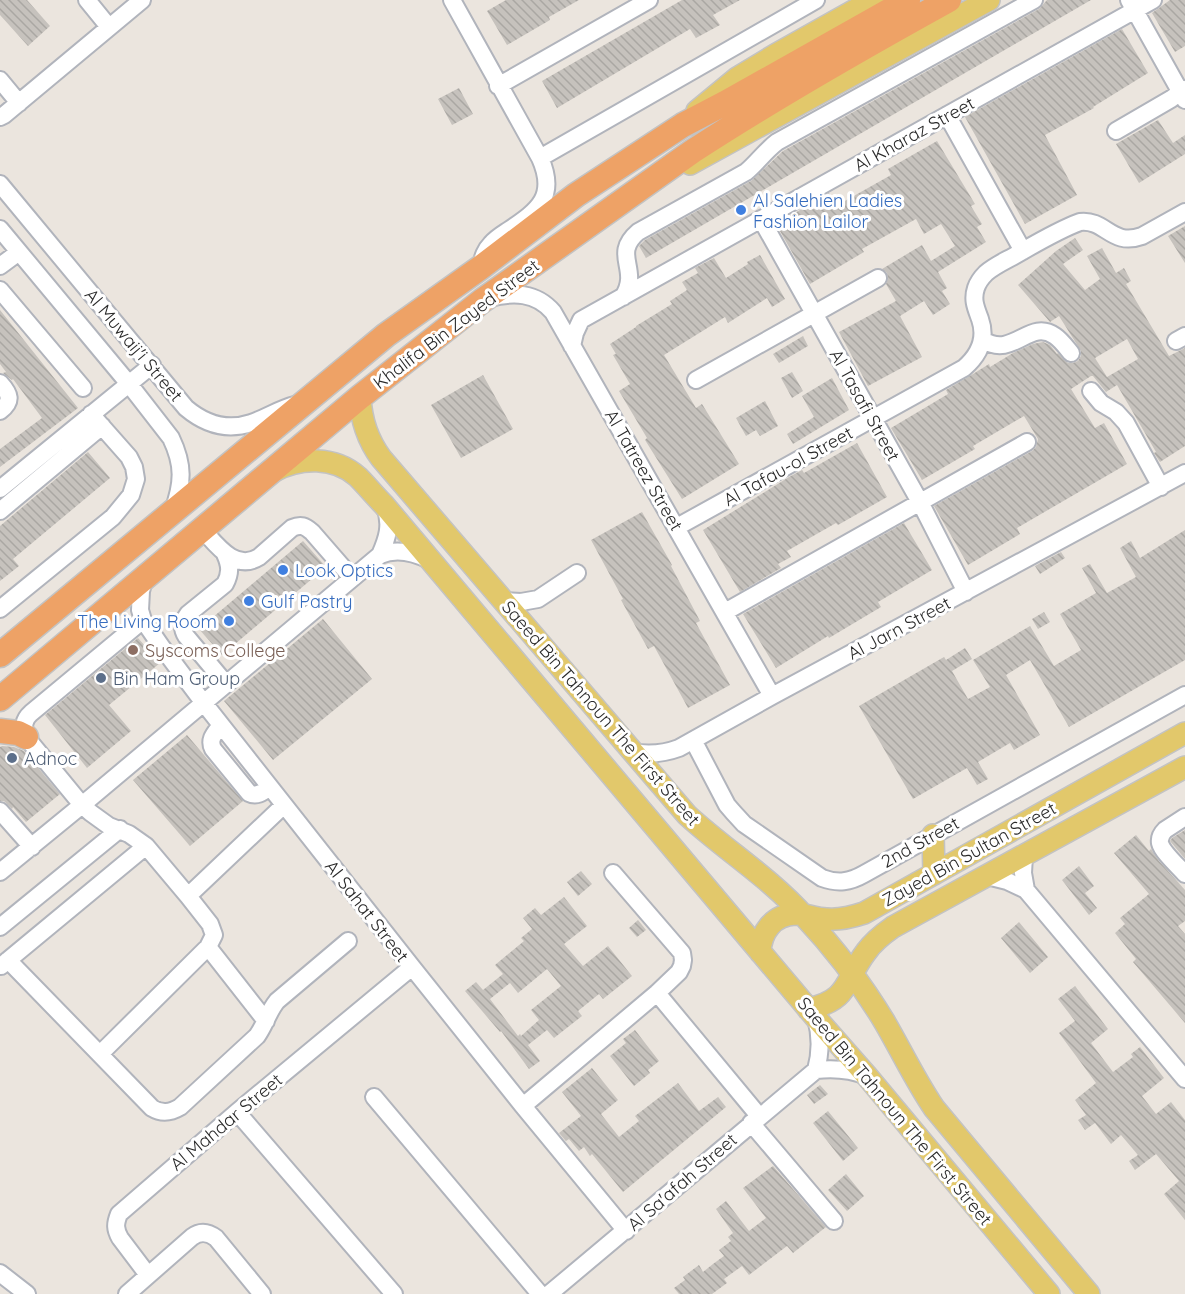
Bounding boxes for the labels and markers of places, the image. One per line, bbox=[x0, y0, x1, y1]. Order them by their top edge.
place label: Al Salehien Ladies Fashion Lailor bbox=[753, 189, 902, 233]
marker: Al Salehien Ladies Fashion Lailor bbox=[734, 203, 748, 217]
place label: Look Optics bbox=[295, 559, 393, 582]
marker: Look Optics bbox=[276, 563, 290, 577]
place label: Gulf Pastry bbox=[261, 590, 353, 613]
marker: Gulf Pastry bbox=[242, 594, 256, 608]
place label: The Living Room bbox=[77, 610, 217, 633]
marker: The Living Room bbox=[222, 614, 236, 628]
place label: Syscoms College bbox=[145, 639, 285, 662]
marker: Syscoms College bbox=[126, 643, 140, 657]
place label: Bin Ham Group bbox=[113, 667, 240, 690]
marker: Bin Ham Group bbox=[94, 671, 108, 685]
place label: Adnoc bbox=[24, 747, 77, 770]
marker: Adnoc bbox=[5, 751, 19, 765]

